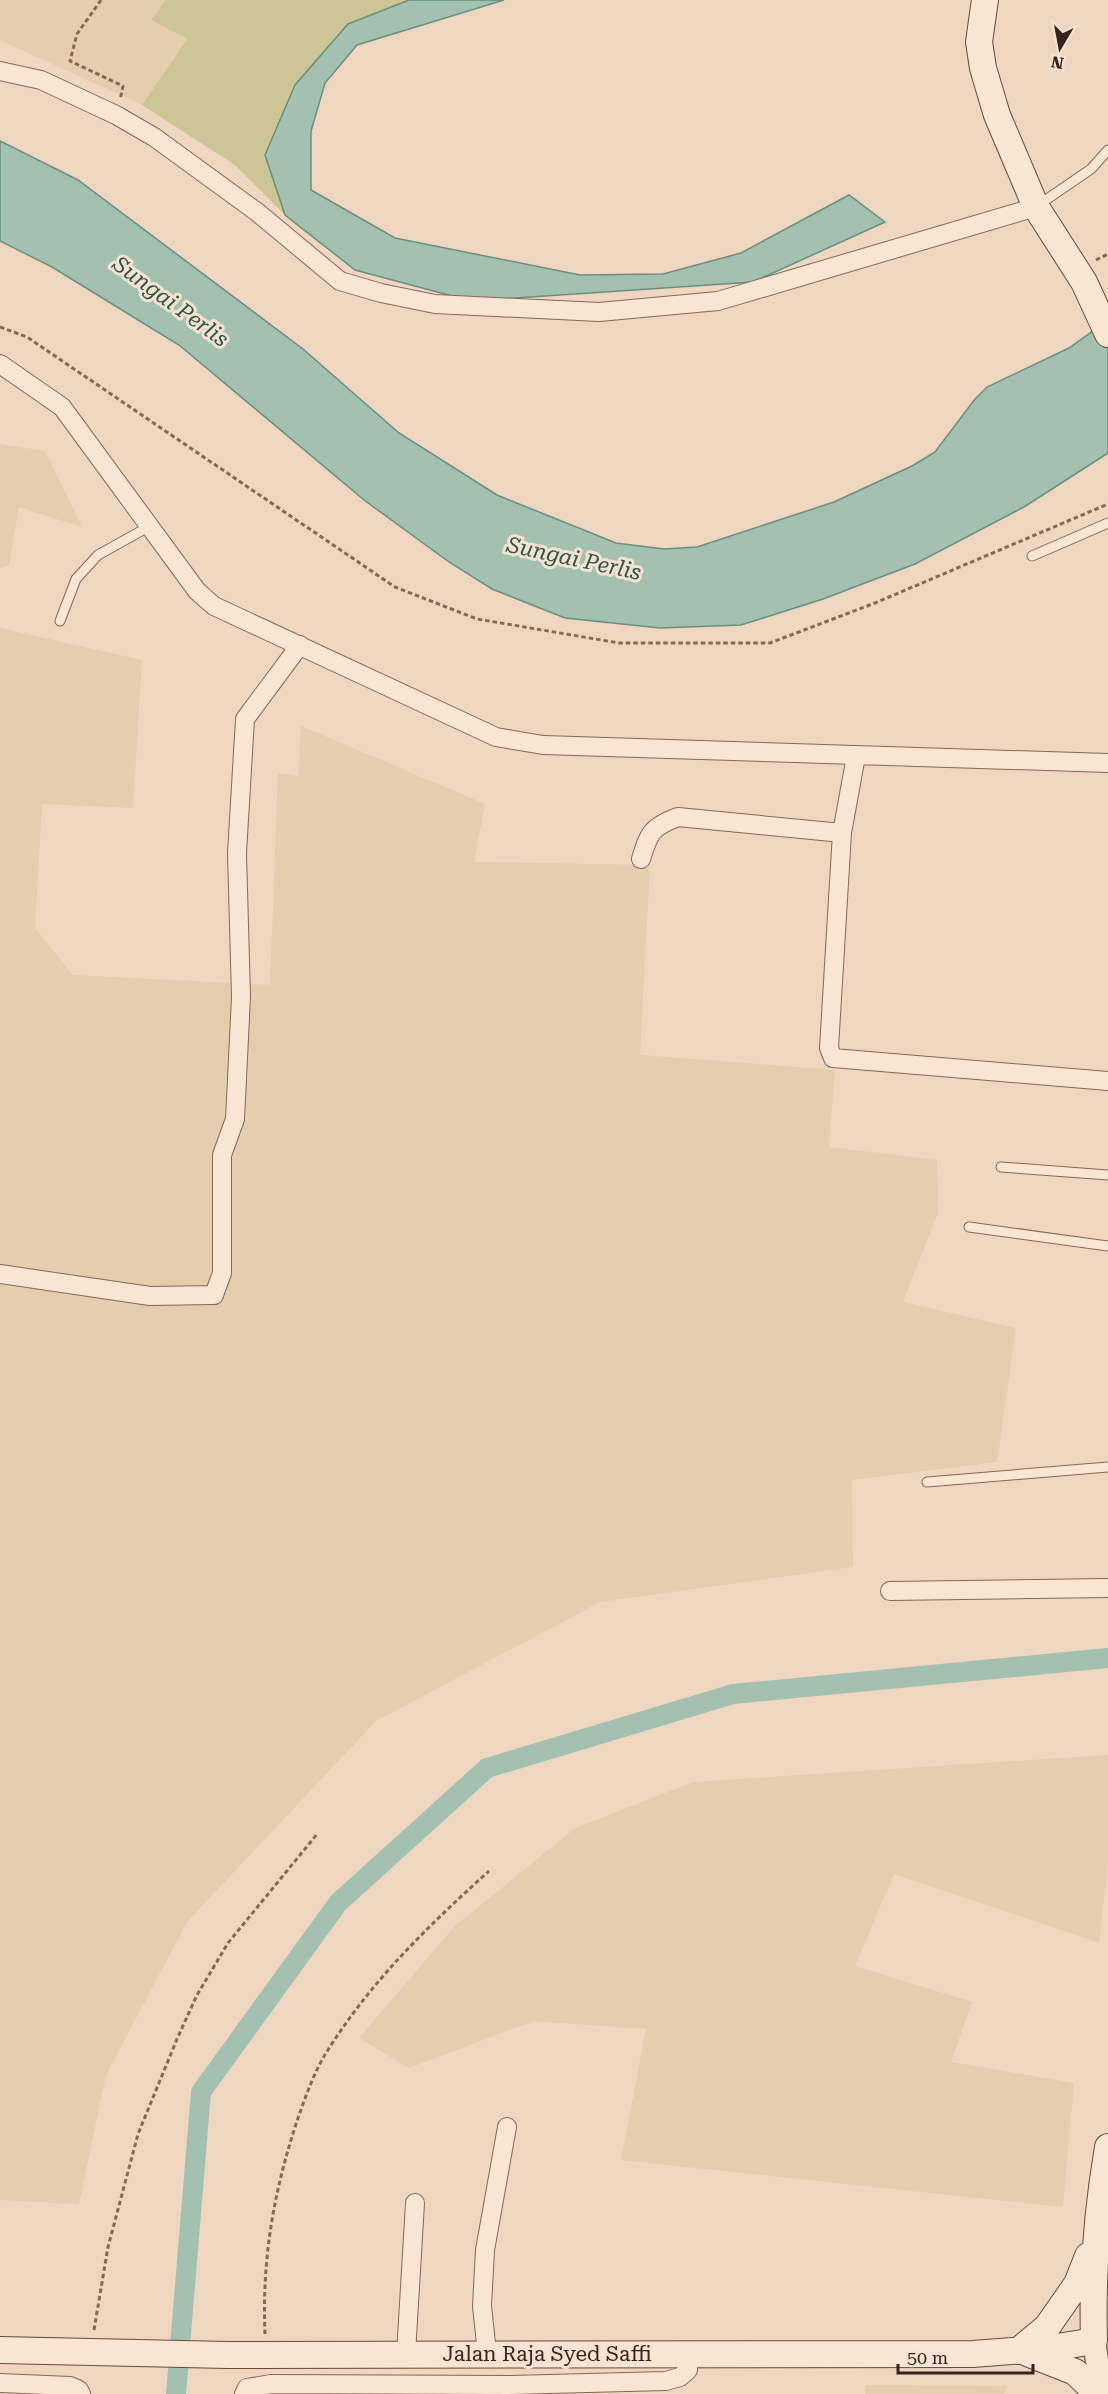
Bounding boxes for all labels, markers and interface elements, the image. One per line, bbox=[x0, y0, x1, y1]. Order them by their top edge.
north arrow bbox=[1030, 18, 1090, 78]
text: N bbox=[1050, 52, 1065, 73]
water label: Sungai Perlis bbox=[107, 251, 233, 352]
water label: Sungai Perlis bbox=[503, 532, 643, 585]
scale bar bbox=[898, 2337, 1033, 2375]
street label: Jalan Raja Syed Saffi bbox=[443, 2342, 651, 2366]
text: 50 m bbox=[907, 2347, 948, 2368]

